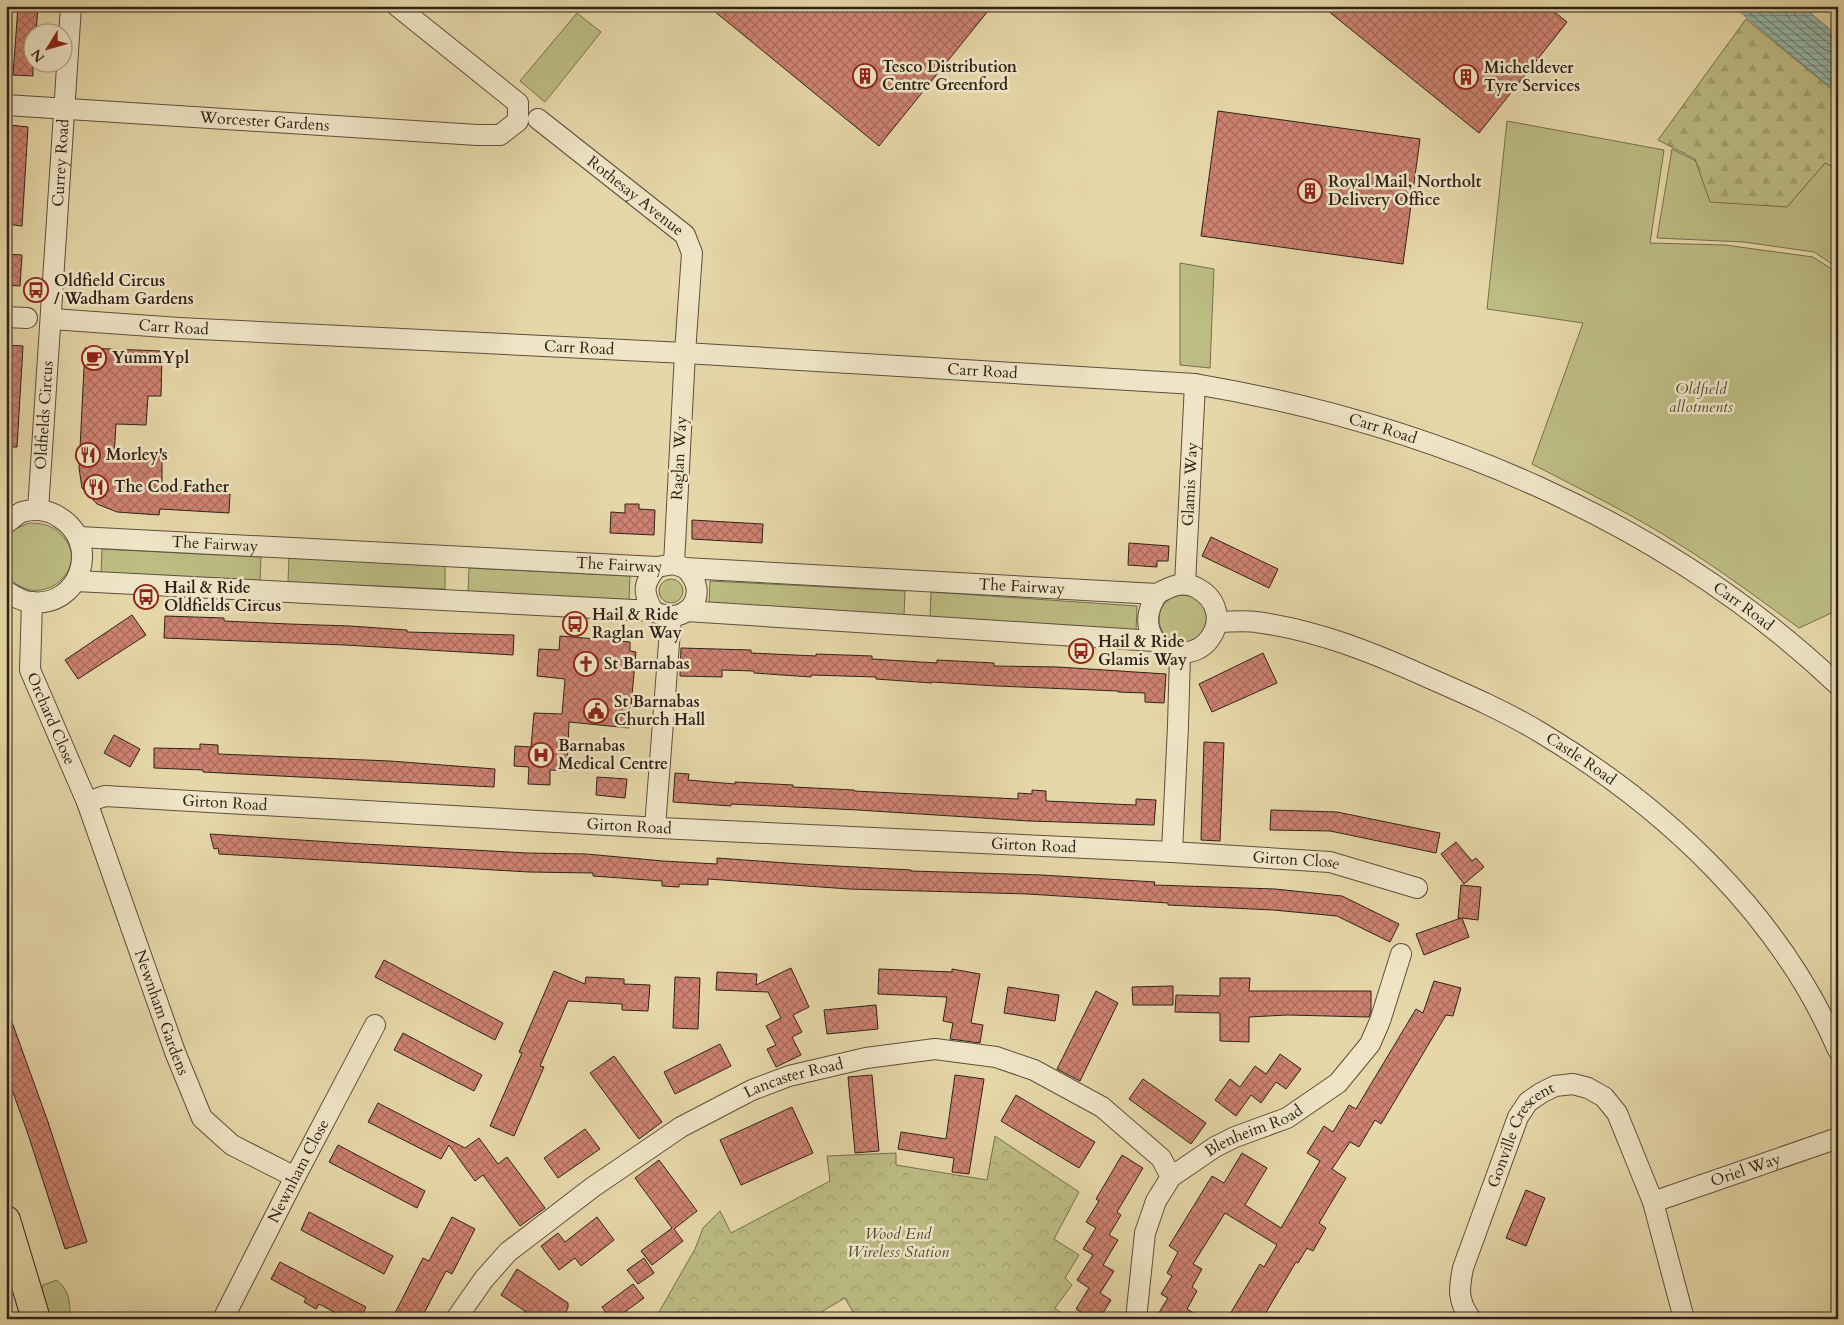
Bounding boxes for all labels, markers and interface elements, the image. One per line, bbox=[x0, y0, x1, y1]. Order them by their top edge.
north arrow bbox=[22, 22, 72, 72]
text: N bbox=[27, 45, 49, 66]
place label: Tesco Distribution Centre Greenford bbox=[882, 56, 1018, 96]
place label: Micheldever Tyre Services bbox=[1484, 57, 1580, 97]
building icon: Tesco Distribution Centre Greenford bbox=[852, 63, 878, 89]
building icon: Micheldever Tyre Services bbox=[1453, 64, 1479, 90]
street label: Worcester Gardens bbox=[198, 106, 330, 137]
street label: Currey Road bbox=[47, 118, 75, 207]
street label: Rothesay Avenue bbox=[582, 151, 688, 241]
place label: Royal Mail, Northolt Delivery Office bbox=[1328, 171, 1482, 211]
building icon: Royal Mail, Northolt Delivery Office bbox=[1297, 178, 1323, 204]
place label: Oldfield Circus / Wadham Gardens bbox=[54, 270, 194, 310]
bus stop icon: Oldfield Circus / Wadham Gardens bbox=[23, 277, 49, 303]
street label: Carr Road bbox=[138, 314, 210, 340]
street label: Carr Road bbox=[544, 335, 615, 361]
cafe icon: YummYpl bbox=[81, 345, 107, 371]
place label: YummYpl bbox=[112, 347, 189, 369]
street label: Carr Road bbox=[947, 358, 1019, 384]
street label: Oldfields Circus bbox=[30, 360, 59, 470]
park label: Oldfield allotments bbox=[1669, 378, 1734, 418]
street label: Carr Road bbox=[1346, 408, 1420, 450]
street label: Raglan Way bbox=[666, 415, 692, 501]
street label: Glamis Way bbox=[1177, 441, 1203, 527]
restaurant icon: Morley's bbox=[75, 442, 101, 468]
place label: Morley's bbox=[106, 444, 168, 466]
restaurant icon: The Cod Father bbox=[83, 474, 109, 500]
place label: The Cod Father bbox=[114, 476, 229, 498]
street label: The Fairway bbox=[171, 531, 259, 557]
street label: The Fairway bbox=[575, 552, 665, 579]
street label: The Fairway bbox=[978, 573, 1066, 600]
place label: Hail & Ride Oldfields Circus bbox=[164, 577, 281, 617]
street label: Carr Road bbox=[1709, 577, 1779, 636]
bus stop icon: Hail & Ride Oldfields Circus bbox=[133, 584, 159, 610]
place label: Hail & Ride Raglan Way bbox=[592, 604, 682, 644]
bus stop icon: Hail & Ride Raglan Way bbox=[562, 611, 588, 637]
place label: Hail & Ride Glamis Way bbox=[1098, 631, 1187, 671]
bus stop icon: Hail & Ride Glamis Way bbox=[1068, 638, 1094, 664]
church icon: St Barnabas bbox=[573, 651, 599, 677]
place label: St Barnabas bbox=[604, 653, 690, 675]
street label: Orchard Close bbox=[21, 669, 81, 768]
place label: St Barnabas Church Hall bbox=[614, 691, 706, 731]
public building icon: St Barnabas Church Hall bbox=[583, 698, 609, 724]
street label: Castle Road bbox=[1542, 727, 1621, 791]
place label: Barnabas Medical Centre bbox=[558, 735, 668, 775]
hospital icon: Barnabas Medical Centre bbox=[528, 742, 554, 768]
street label: Girton Road bbox=[182, 789, 269, 816]
street label: Girton Road bbox=[586, 813, 673, 840]
street label: Girton Road bbox=[991, 833, 1077, 859]
street label: Girton Close bbox=[1252, 846, 1343, 875]
street label: Newnham Gardens bbox=[129, 947, 194, 1079]
street label: Lancaster Road bbox=[740, 1053, 846, 1103]
street label: Gonville Crescent bbox=[1482, 1077, 1558, 1191]
street label: Blenheim Road bbox=[1200, 1099, 1308, 1162]
street label: Newnham Close bbox=[262, 1115, 334, 1227]
street label: Oriel Way bbox=[1708, 1147, 1784, 1192]
park label: Wood End Wireless Station bbox=[847, 1223, 949, 1263]

